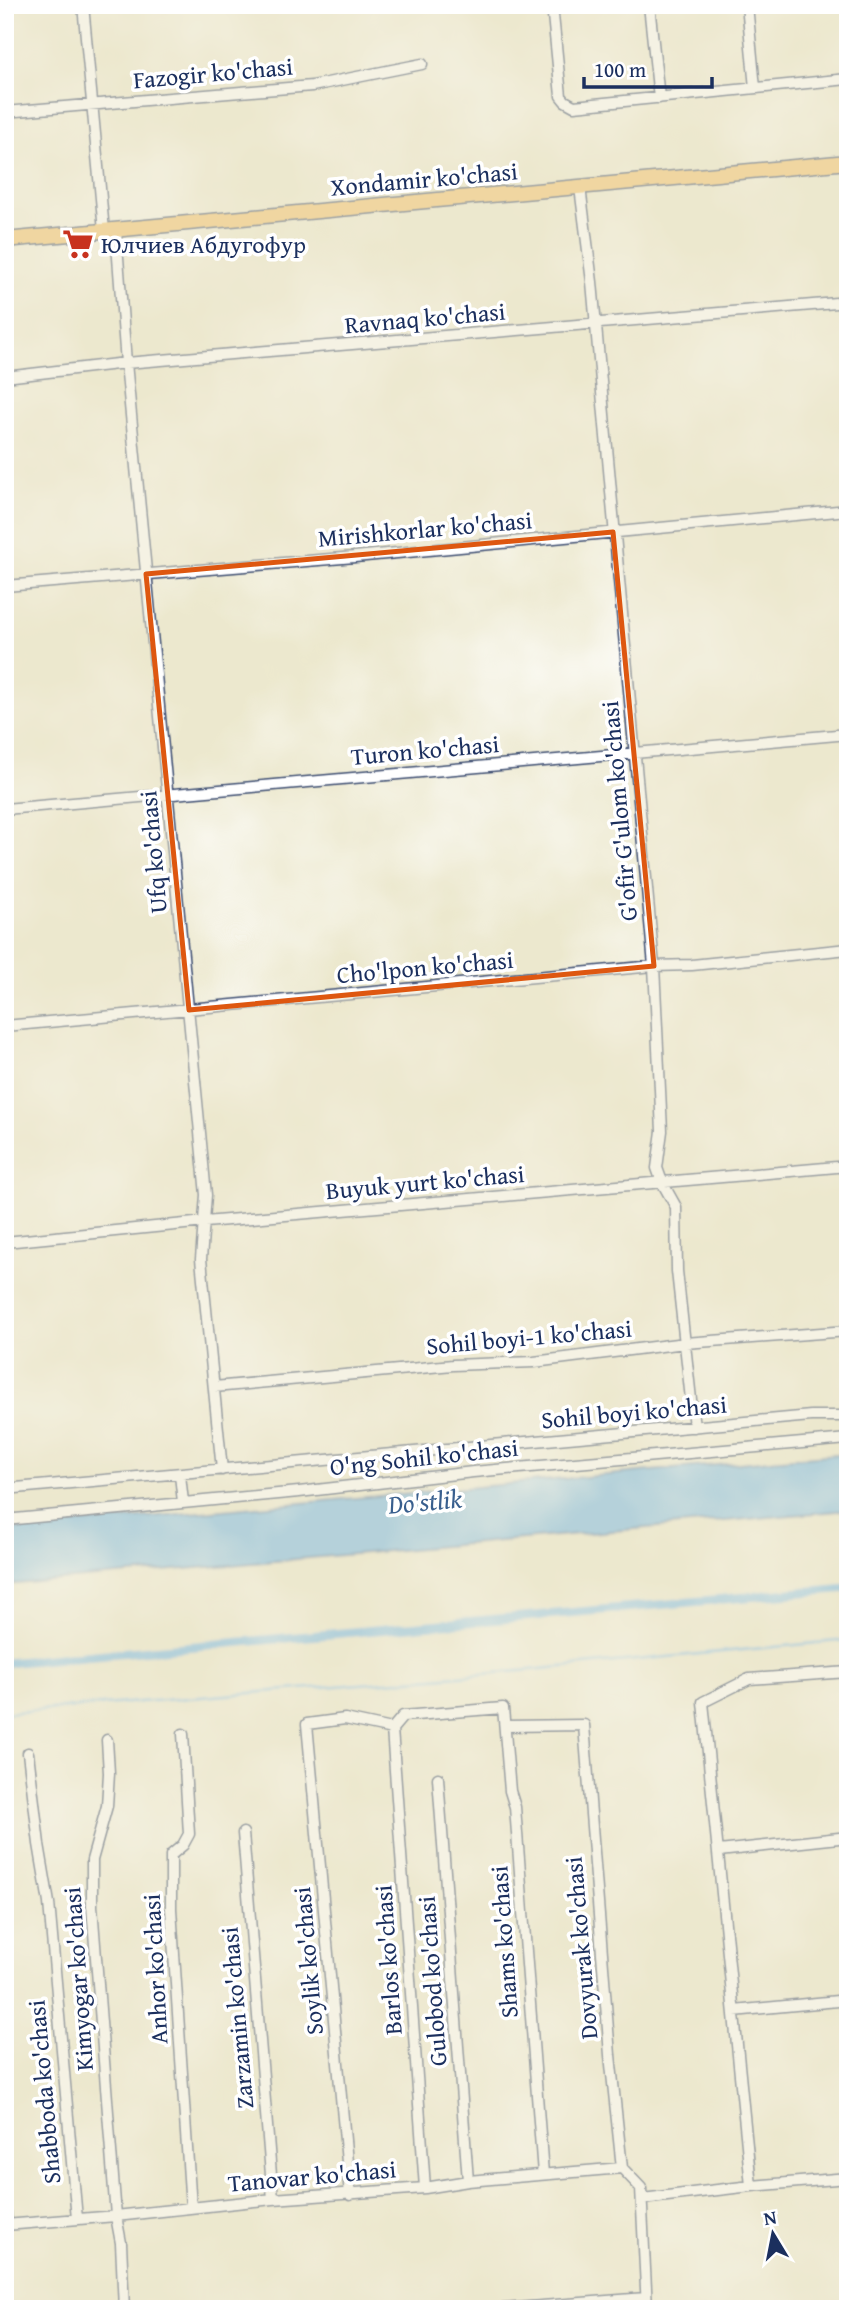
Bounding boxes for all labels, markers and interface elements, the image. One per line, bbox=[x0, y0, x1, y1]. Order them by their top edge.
scale bar bbox=[584, 46, 711, 90]
street label: Fazogir ko'chasi bbox=[132, 49, 295, 97]
text: 100 m bbox=[594, 54, 646, 85]
street label: Xondamir ko'chasi bbox=[329, 153, 519, 205]
supermarket icon: Юлчиев Абдугофур bbox=[61, 227, 95, 261]
place label: Юлчиев Абдугофур bbox=[101, 227, 306, 262]
street label: Ravnaq ko'chasi bbox=[343, 294, 507, 342]
street label: Mirishkorlar ko'chasi bbox=[317, 502, 534, 556]
street label: G'ofir G'ulom ko'chasi bbox=[592, 699, 646, 923]
street label: Turon ko'chasi bbox=[350, 726, 501, 774]
street label: Ufq ko'chasi bbox=[130, 789, 176, 915]
street label: Cho'lpon ko'chasi bbox=[335, 942, 515, 992]
street label: Buyuk yurt ko'chasi bbox=[324, 1156, 526, 1208]
street label: Sohil boyi-1 ko'chasi bbox=[425, 1311, 633, 1363]
street label: Sohil boyi ko'chasi bbox=[540, 1386, 729, 1438]
street label: O'ng Sohil ko'chasi bbox=[328, 1430, 520, 1484]
water label: Do'stlik bbox=[386, 1478, 464, 1524]
street label: Dovyurak ko'chasi bbox=[556, 1855, 606, 2041]
street label: Shams ko'chasi bbox=[481, 1864, 527, 2019]
street label: Barlos ko'chasi bbox=[365, 1884, 411, 2036]
street label: Soylik ko'chasi bbox=[284, 1885, 332, 2036]
street label: Kimyogar ko'chasi bbox=[54, 1886, 102, 2072]
street label: Anhor ko'chasi bbox=[134, 1893, 176, 2045]
street label: Gulobod ko'chasi bbox=[409, 1895, 455, 2067]
street label: Zarzamin ko'chasi bbox=[212, 1925, 262, 2110]
street label: Shabboda ko'chasi bbox=[19, 1998, 69, 2185]
street label: Tanovar ko'chasi bbox=[226, 2151, 398, 2201]
north arrow bbox=[738, 2198, 808, 2268]
text: N bbox=[761, 2202, 779, 2232]

